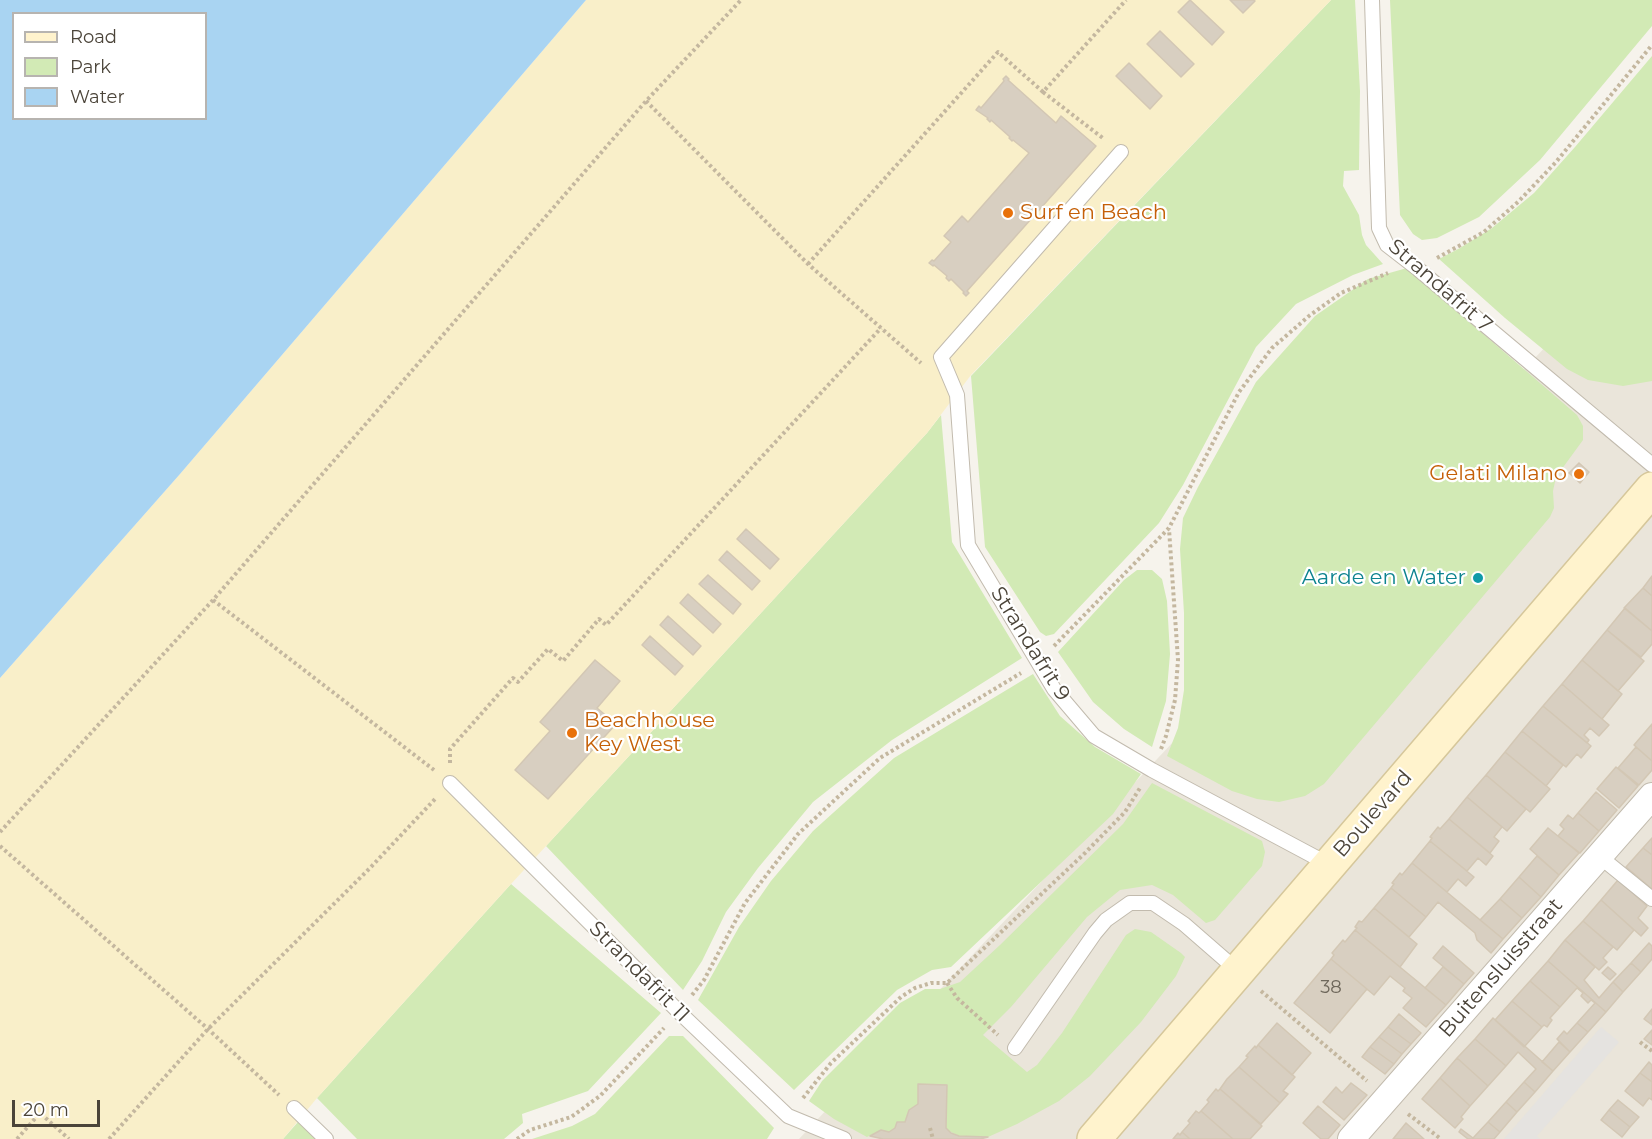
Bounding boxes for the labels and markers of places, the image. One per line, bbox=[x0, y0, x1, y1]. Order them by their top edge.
place label: Surf en Beach bbox=[1020, 200, 1167, 226]
marker: Surf en Beach bbox=[1001, 206, 1015, 220]
place label: Gelati Milano bbox=[1429, 461, 1567, 487]
marker: Gelati Milano bbox=[1572, 467, 1586, 481]
place label: Aarde en Water bbox=[1302, 565, 1466, 591]
marker: Aarde en Water bbox=[1471, 571, 1485, 585]
place label: Beachhouse Key West bbox=[584, 708, 715, 758]
marker: Beachhouse Key West bbox=[565, 726, 579, 740]

